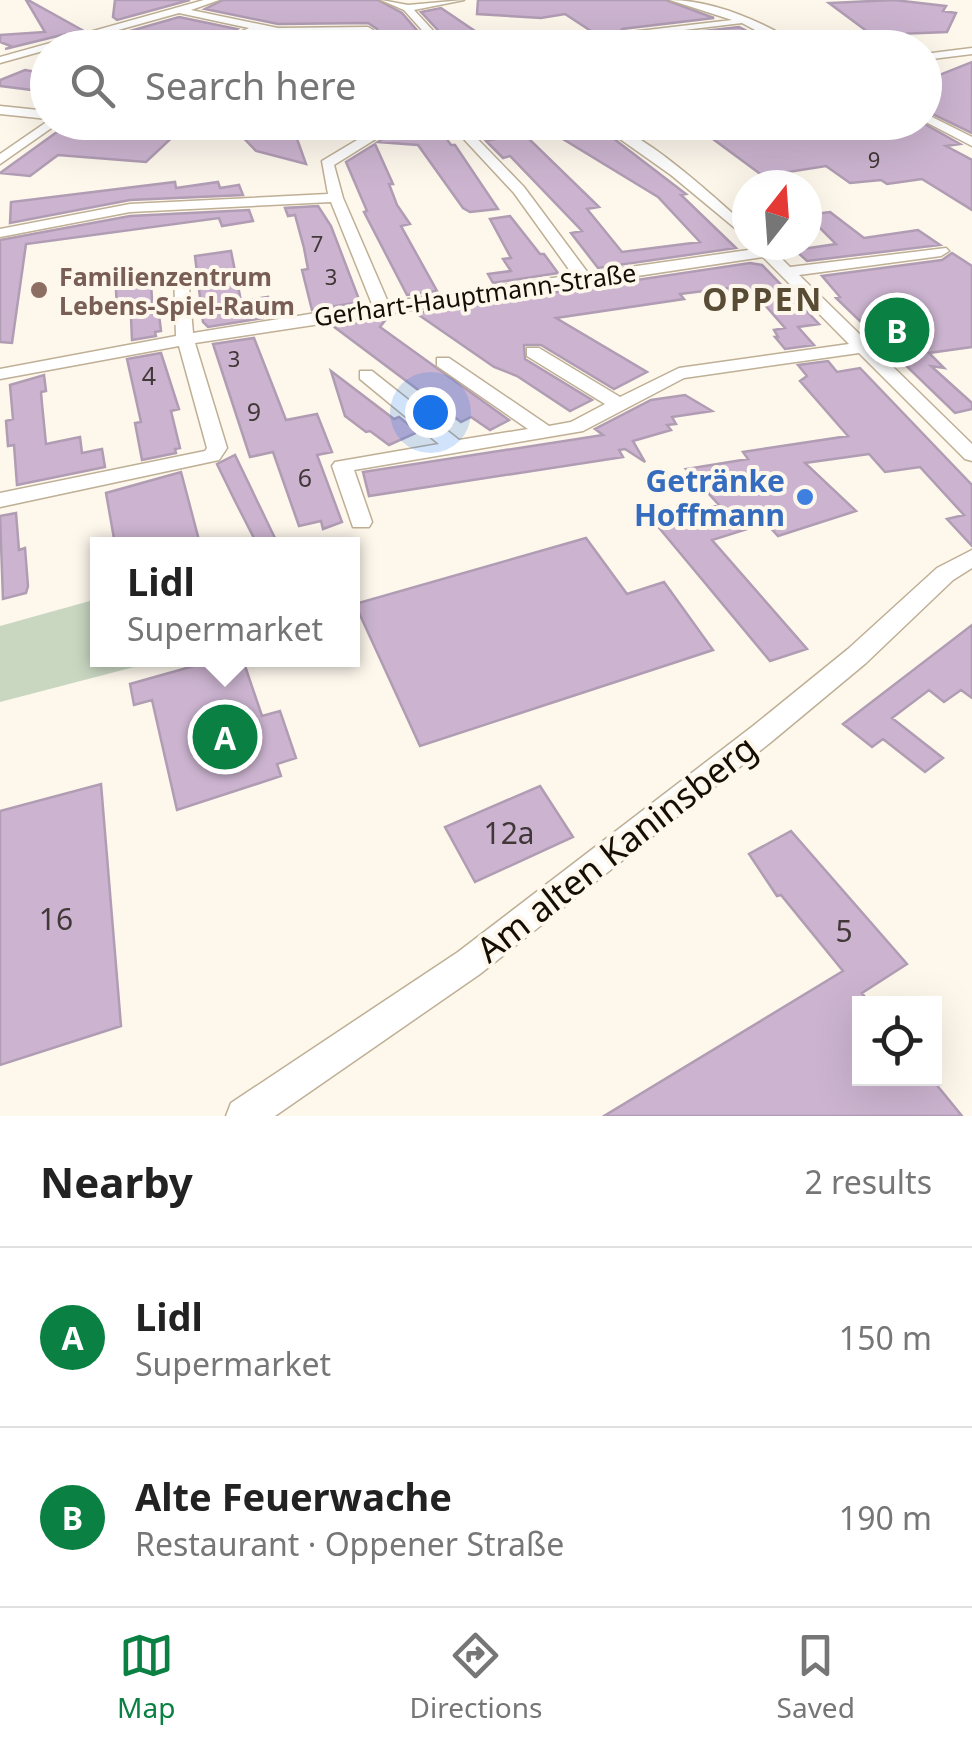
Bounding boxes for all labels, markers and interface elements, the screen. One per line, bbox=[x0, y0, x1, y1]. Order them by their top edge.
search box bbox=[30, 30, 942, 140]
icon: search bbox=[65, 58, 120, 113]
text: Search here bbox=[145, 59, 356, 111]
house number: 9 bbox=[868, 144, 880, 174]
north arrow bbox=[732, 170, 822, 260]
house number: 7 bbox=[311, 228, 323, 258]
street label: Gerhart-Hauptmann-Straße bbox=[312, 255, 638, 333]
place label: Familienzentrum Lebens-Spiel-Raum bbox=[59, 259, 295, 322]
house number: 3 bbox=[325, 261, 337, 291]
district label: OPPEN bbox=[702, 277, 824, 320]
marker: Familienzentrum Lebens-Spiel-Raum bbox=[28, 279, 50, 301]
pin: B bbox=[864, 292, 930, 368]
house number: 3 bbox=[228, 343, 240, 373]
house number: 4 bbox=[142, 358, 156, 392]
your location bbox=[405, 387, 456, 438]
house number: 9 bbox=[247, 394, 261, 428]
house number: 6 bbox=[298, 460, 312, 494]
place label: Getränke Hoffmann bbox=[634, 460, 785, 535]
marker: Getränke Hoffmann bbox=[794, 486, 816, 508]
popup bbox=[90, 537, 360, 667]
text: Lidl bbox=[127, 555, 195, 607]
text: Supermarket bbox=[127, 607, 323, 650]
pin: A bbox=[192, 700, 258, 774]
street label: Am alten Kaninsberg bbox=[466, 724, 766, 972]
house number: 12а bbox=[484, 812, 535, 853]
house number: 16 bbox=[39, 898, 73, 939]
house number: 5 bbox=[835, 910, 853, 951]
map controls bbox=[852, 996, 942, 1086]
button: locate bbox=[852, 996, 942, 1086]
text: Nearby bbox=[40, 1153, 193, 1210]
text: 2 results bbox=[805, 1160, 932, 1203]
text: Lidl bbox=[135, 1290, 203, 1342]
text: A bbox=[61, 1316, 84, 1359]
text: 150 m bbox=[839, 1316, 932, 1359]
text: Supermarket bbox=[135, 1342, 331, 1385]
text: Alte Feuerwache bbox=[135, 1470, 452, 1522]
text: B bbox=[62, 1496, 83, 1539]
text: 190 m bbox=[839, 1496, 932, 1539]
text: Restaurant · Oppener Straße bbox=[135, 1522, 564, 1565]
tab: Map bbox=[117, 1628, 175, 1726]
tab: Directions bbox=[410, 1628, 542, 1726]
tab: Saved bbox=[777, 1628, 855, 1726]

